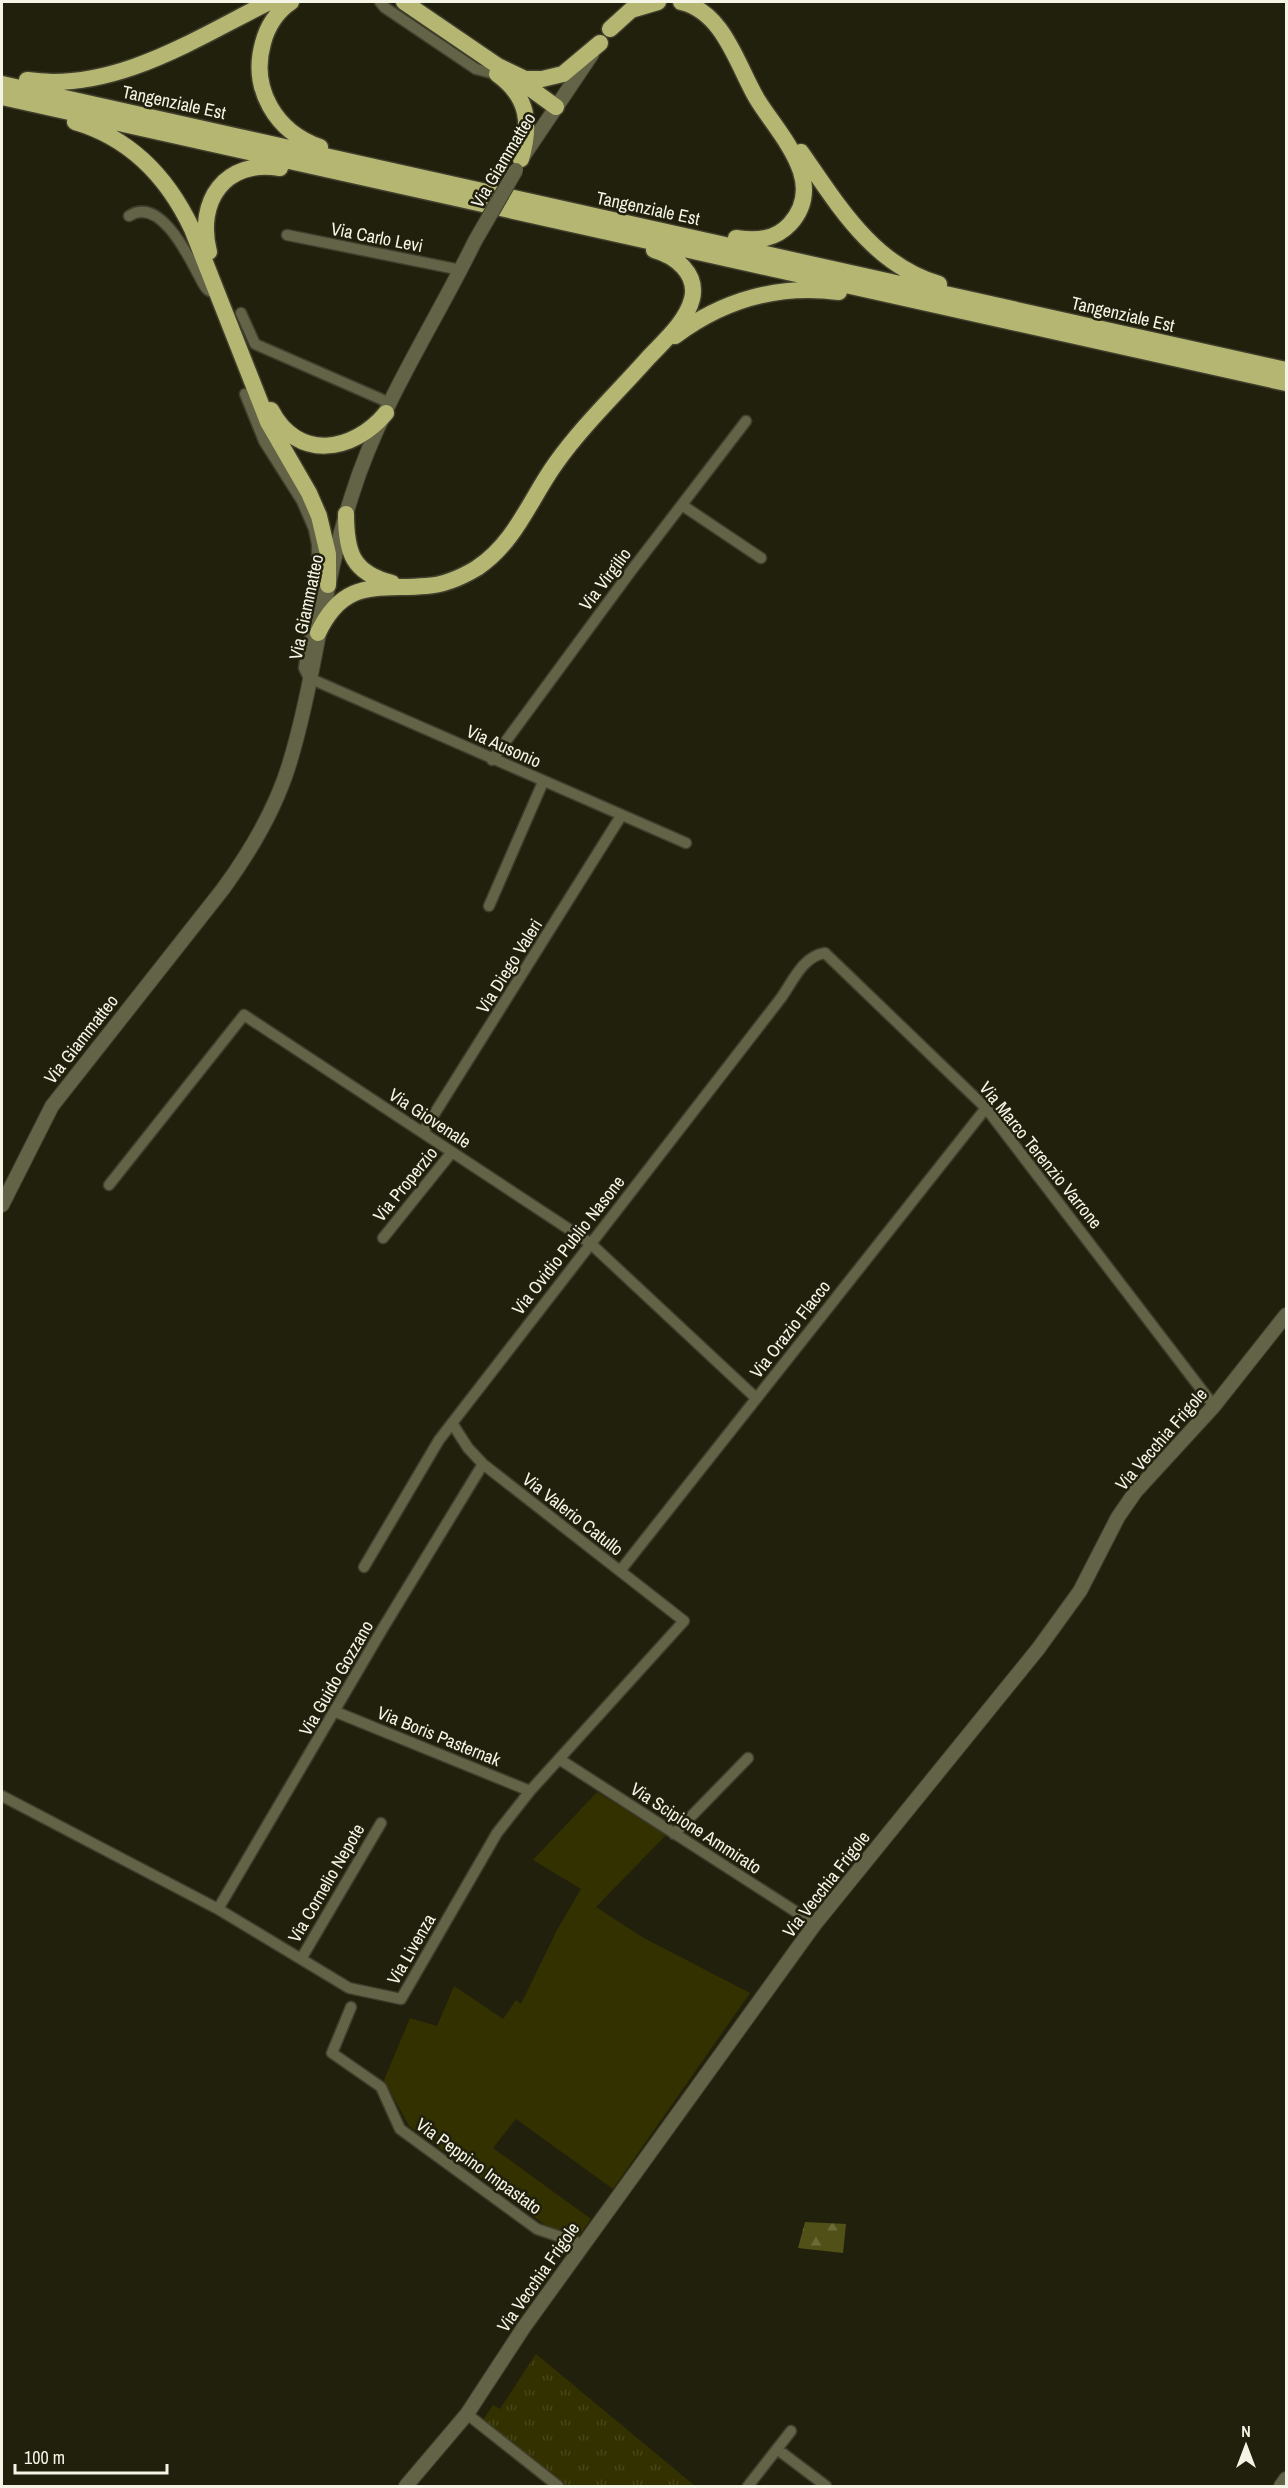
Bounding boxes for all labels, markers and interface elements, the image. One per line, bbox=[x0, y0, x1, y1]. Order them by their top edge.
street label: Tangenziale Est bbox=[120, 79, 228, 125]
street label: Via Giammatteo bbox=[465, 108, 541, 212]
street label: Tangenziale Est bbox=[594, 185, 702, 231]
street label: Via Carlo Levi bbox=[329, 216, 425, 258]
street label: Tangenziale Est bbox=[1069, 290, 1177, 338]
street label: Via Virgilio bbox=[573, 543, 637, 615]
street label: Via Giammatteo bbox=[283, 552, 329, 662]
street label: Via Ausonio bbox=[463, 718, 545, 774]
street label: Via Diego Valeri bbox=[470, 914, 548, 1018]
street label: Via Giammatteo bbox=[38, 989, 124, 1089]
street label: Via Marco Terenzio Varrone bbox=[974, 1076, 1108, 1234]
street label: Via Giovenale bbox=[384, 1082, 476, 1154]
street label: Via Properzio bbox=[367, 1141, 443, 1227]
street label: Via Ovidio Publio Nasone bbox=[506, 1170, 630, 1320]
street label: Via Orazio Flacco bbox=[744, 1275, 836, 1383]
street label: Via Vecchia Frigole bbox=[1109, 1382, 1213, 1496]
street label: Via Valerio Catullo bbox=[517, 1467, 629, 1561]
street label: Via Guido Gozzano bbox=[293, 1616, 379, 1740]
street label: Via Boris Pasternak bbox=[374, 1700, 505, 1772]
street label: Via Scipione Ammirato bbox=[626, 1776, 766, 1880]
street label: Via Cornelio Nepote bbox=[282, 1819, 370, 1947]
street label: Via Vecchia Frigole bbox=[777, 1826, 875, 1942]
street label: Via Livenza bbox=[381, 1909, 441, 1989]
street label: Via Peppino Impastato bbox=[411, 2112, 547, 2220]
street label: Via Vecchia Frigole bbox=[491, 2217, 585, 2337]
north arrow bbox=[1216, 2416, 1276, 2476]
text: N bbox=[1241, 2420, 1251, 2442]
scale bar bbox=[15, 2437, 166, 2475]
text: 100 m bbox=[24, 2445, 65, 2470]

